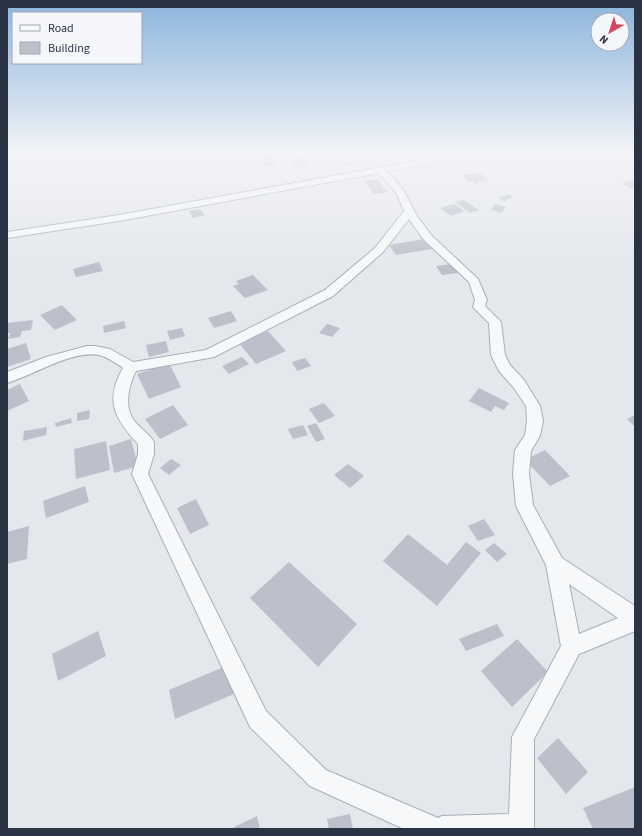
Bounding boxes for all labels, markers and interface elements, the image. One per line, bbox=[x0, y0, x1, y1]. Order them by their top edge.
legend bbox=[12, 12, 142, 64]
north arrow bbox=[590, 12, 630, 52]
text: Road bbox=[48, 20, 74, 37]
text: N bbox=[596, 31, 612, 48]
text: Building bbox=[48, 40, 90, 57]

